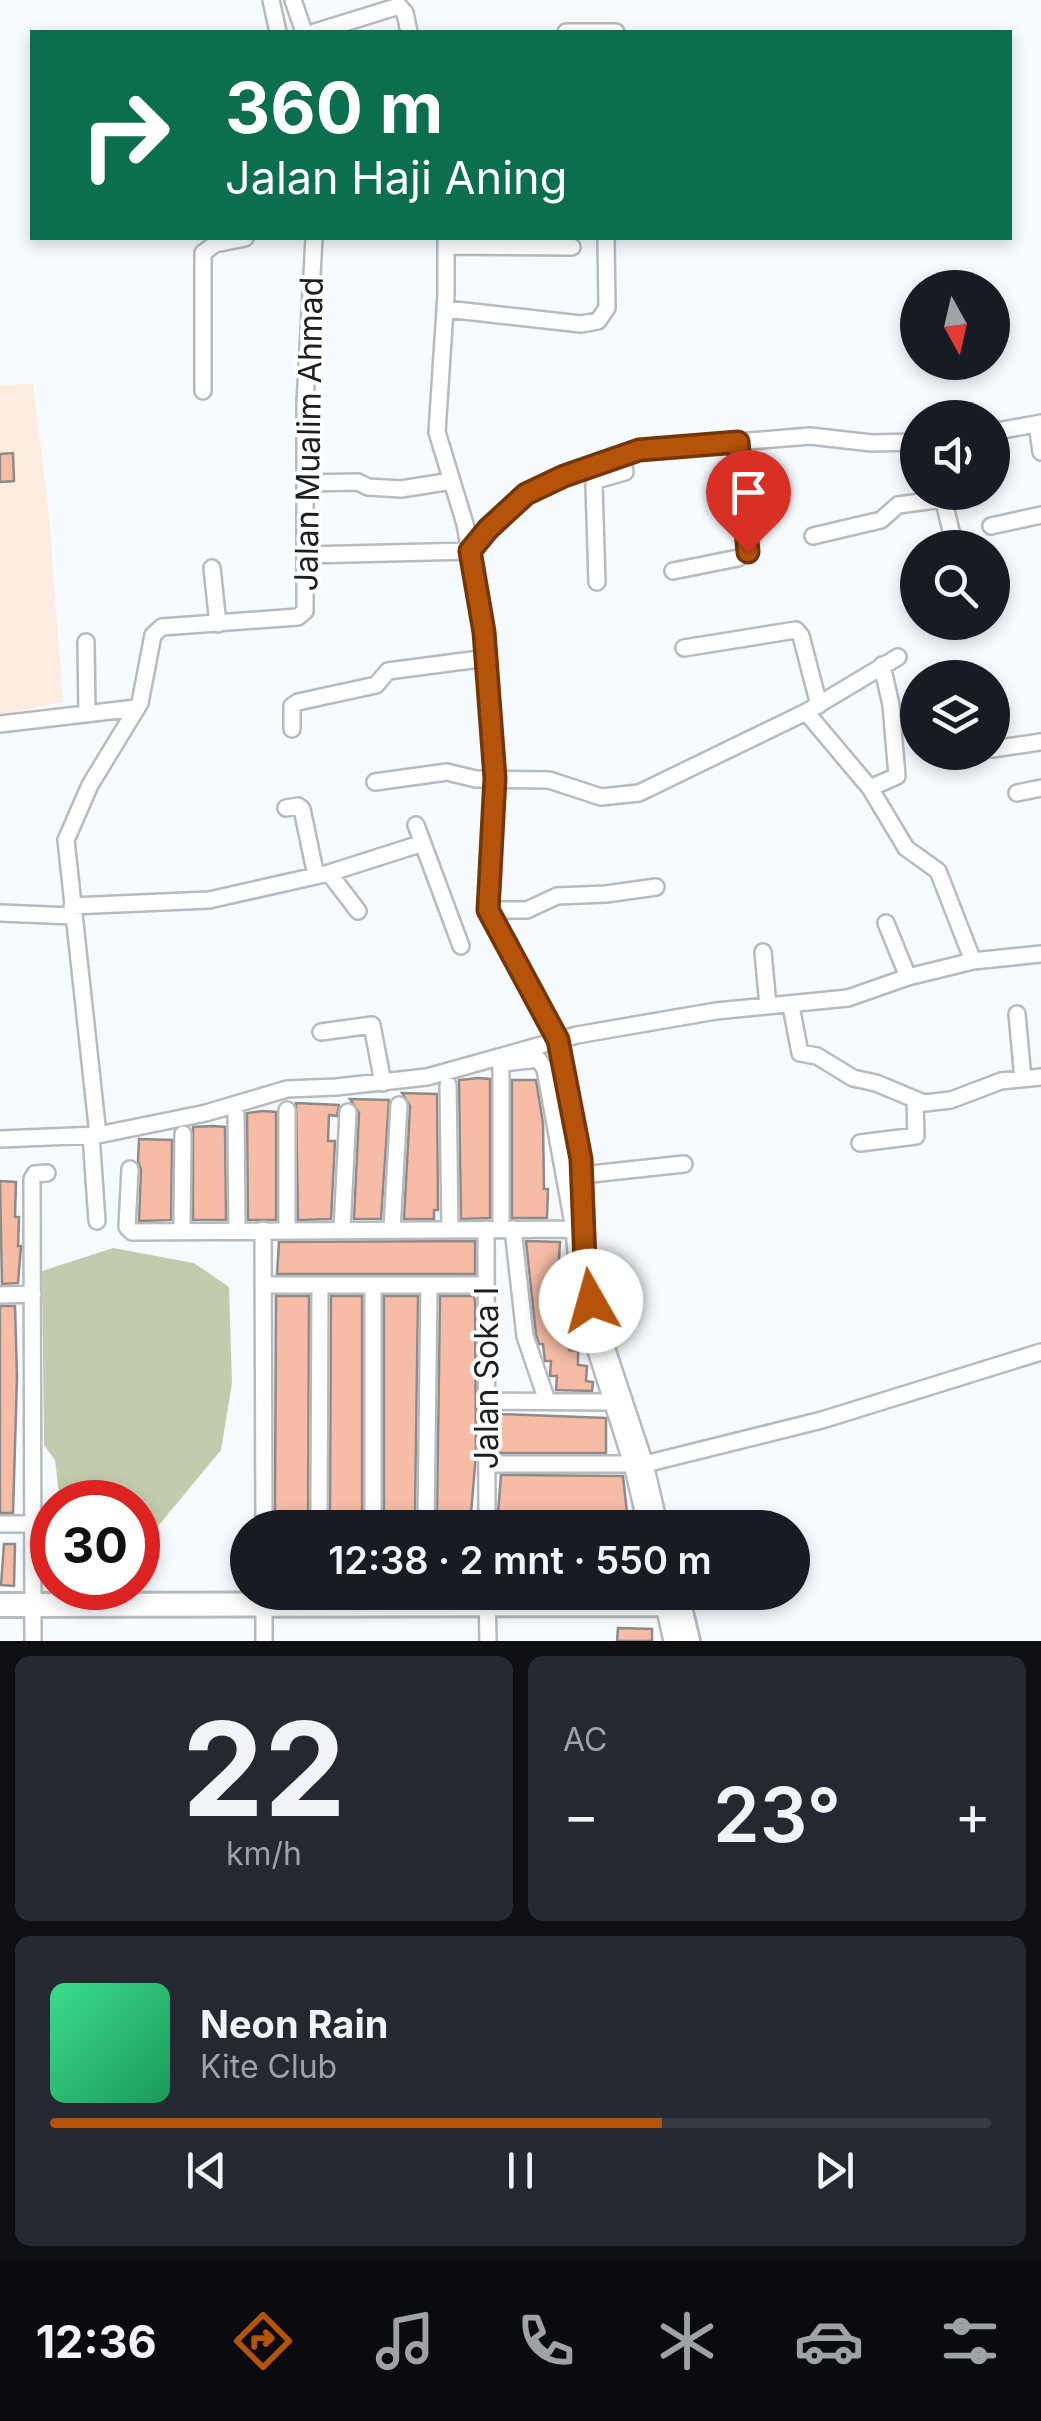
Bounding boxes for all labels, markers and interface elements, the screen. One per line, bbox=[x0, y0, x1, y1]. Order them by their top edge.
text: 360 m bbox=[225, 65, 443, 150]
icon: right bbox=[60, 70, 190, 200]
text: Jalan Haji Aning bbox=[225, 150, 567, 205]
north arrow bbox=[900, 270, 1010, 380]
map controls bbox=[900, 270, 1010, 770]
street label: Jalan Mualim Ahmad bbox=[286, 276, 331, 592]
button: sound bbox=[900, 400, 1010, 510]
pin bbox=[706, 450, 791, 553]
icon: arrive bbox=[721, 465, 776, 520]
button: search bbox=[900, 530, 1010, 640]
button: layers bbox=[900, 660, 1010, 770]
position arrow bbox=[539, 1249, 643, 1353]
street label: Jalan Soka I bbox=[467, 1287, 506, 1469]
speed limit sign: 30 bbox=[30, 1480, 160, 1610]
text: 12:38 · 2 mnt · 550 m bbox=[328, 1537, 712, 1583]
text: 22 bbox=[182, 1690, 346, 1847]
text: AC bbox=[563, 1720, 607, 1759]
text: 23° bbox=[713, 1769, 841, 1860]
text: − bbox=[563, 1782, 599, 1848]
text: + bbox=[955, 1782, 991, 1848]
text: km/h bbox=[226, 1834, 302, 1873]
text: Neon Rain bbox=[200, 2001, 388, 2047]
text: Kite Club bbox=[200, 2047, 337, 2086]
icon: previous bbox=[179, 2143, 234, 2198]
icon: pause bbox=[493, 2143, 548, 2198]
icon: next bbox=[807, 2143, 862, 2198]
icon: directions bbox=[228, 2306, 298, 2376]
icon: music bbox=[370, 2306, 440, 2376]
icon: phone bbox=[511, 2306, 581, 2376]
icon: climate bbox=[652, 2306, 722, 2376]
icon: car bbox=[794, 2306, 864, 2376]
icon: filters bbox=[935, 2306, 1005, 2376]
text: 12:36 bbox=[36, 2314, 157, 2369]

